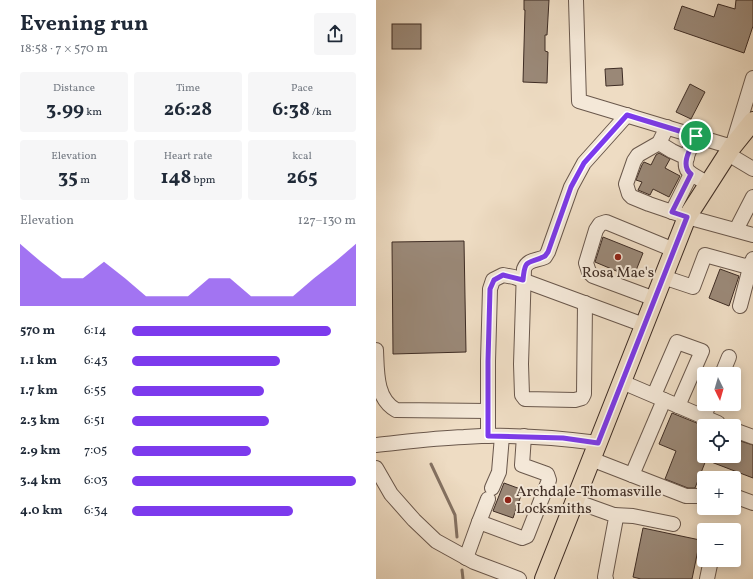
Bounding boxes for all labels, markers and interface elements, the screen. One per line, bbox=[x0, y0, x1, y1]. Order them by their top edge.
text: Evening run bbox=[20, 9, 149, 40]
button: share bbox=[314, 13, 356, 55]
text: 18:58 · 7 × 570 m bbox=[20, 40, 108, 58]
text: Distance bbox=[53, 81, 95, 96]
text: Time bbox=[176, 81, 200, 96]
text: Pace bbox=[291, 81, 313, 96]
text: 3.99 bbox=[46, 96, 84, 124]
text: 26:28 bbox=[164, 96, 212, 124]
text: 6:38 bbox=[272, 96, 310, 124]
text: km bbox=[84, 105, 102, 120]
text: /km bbox=[310, 105, 332, 120]
pin bbox=[679, 119, 713, 153]
icon: arrive bbox=[685, 125, 707, 147]
text: Elevation bbox=[51, 149, 97, 164]
text: Heart rate bbox=[164, 149, 212, 164]
text: kcal bbox=[292, 149, 312, 164]
text: 35 bbox=[58, 164, 78, 192]
text: 148 bbox=[160, 164, 191, 192]
text: 265 bbox=[287, 164, 318, 192]
text: m bbox=[78, 173, 90, 188]
text: bpm bbox=[191, 173, 216, 188]
text: Elevation bbox=[20, 212, 74, 230]
text: 127–130 m bbox=[298, 212, 356, 230]
marker: Rosa Mae's bbox=[613, 252, 623, 262]
place label: Rosa Mae's bbox=[582, 263, 654, 284]
text: 570 m bbox=[20, 322, 55, 340]
text: 6:14 bbox=[84, 322, 106, 340]
text: 1.1 km bbox=[20, 352, 57, 370]
text: 6:43 bbox=[84, 352, 108, 370]
north arrow bbox=[697, 367, 741, 411]
map controls bbox=[697, 367, 741, 567]
text: 1.7 km bbox=[20, 382, 58, 400]
text: 6:55 bbox=[84, 382, 106, 400]
text: 2.3 km bbox=[20, 412, 60, 430]
text: 6:51 bbox=[84, 412, 105, 430]
button: locate bbox=[697, 419, 741, 463]
text: 2.9 km bbox=[20, 442, 61, 460]
text: 7:05 bbox=[84, 442, 107, 460]
button: + bbox=[697, 471, 741, 515]
text: 3.4 km bbox=[20, 472, 61, 490]
text: 6:03 bbox=[84, 472, 108, 490]
place label: Archdale-Thomasville Locksmiths bbox=[516, 482, 662, 520]
marker: Archdale-Thomasville Locksmiths bbox=[503, 495, 513, 505]
text: 4.0 km bbox=[20, 502, 63, 520]
text: 6:34 bbox=[84, 502, 108, 520]
button: − bbox=[697, 523, 741, 567]

